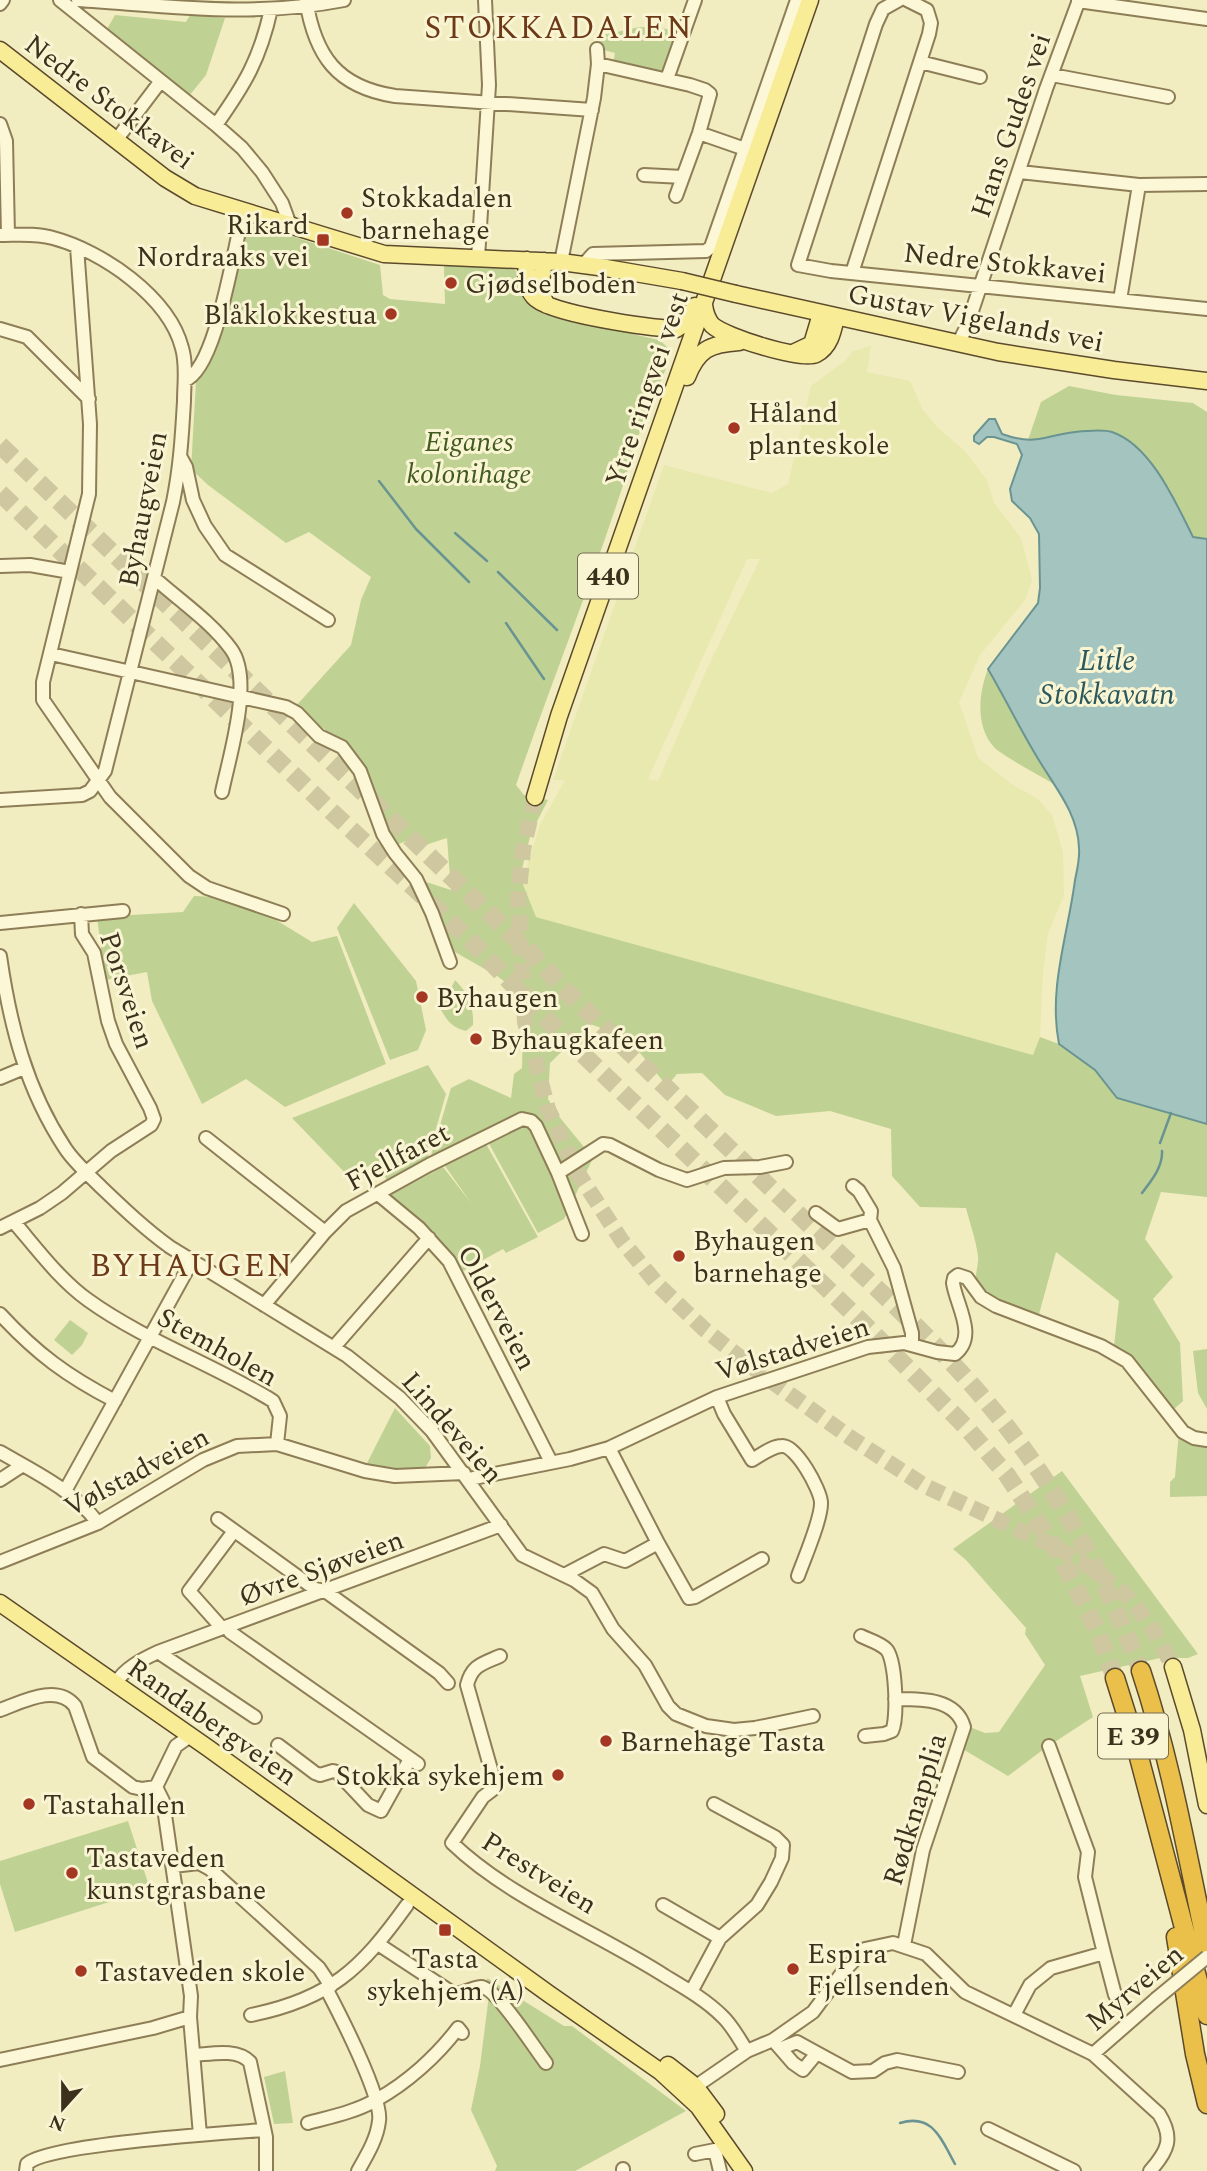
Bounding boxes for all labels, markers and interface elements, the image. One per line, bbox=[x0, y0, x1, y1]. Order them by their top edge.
district label: STOKKADALEN bbox=[424, 4, 694, 53]
street label: Nedre Stokkavei bbox=[15, 24, 203, 181]
street label: Hans Gudes vei bbox=[960, 27, 1063, 224]
place label: Stokkadalen barnehage bbox=[361, 177, 513, 252]
place label: Rikard Nordraaks vei bbox=[136, 204, 309, 279]
marker: Stokkadalen barnehage bbox=[339, 205, 355, 221]
street label: Nedre Stokkavei bbox=[901, 231, 1108, 296]
marker: Rikard Nordraaks vei bbox=[315, 232, 331, 248]
place label: Gjødselboden bbox=[465, 263, 637, 306]
street label: Gustav Vigelands vei bbox=[844, 273, 1107, 364]
marker: Gjødselboden bbox=[443, 275, 459, 291]
street label: Ytre ringvei vest bbox=[594, 286, 701, 493]
place label: Blåklokkestua bbox=[203, 294, 377, 337]
marker: Blåklokkestua bbox=[383, 306, 399, 322]
place label: Håland planteskole bbox=[748, 392, 890, 467]
marker: Håland planteskole bbox=[726, 420, 742, 436]
park label: Eiganes kolonihage bbox=[407, 421, 531, 496]
street label: Byhaugveien bbox=[107, 427, 180, 591]
road number: 440 bbox=[578, 554, 638, 598]
water label: Litle Stokkavatn bbox=[1039, 638, 1175, 718]
street label: Porsveien bbox=[87, 926, 166, 1055]
place label: Byhaugen bbox=[436, 977, 558, 1020]
marker: Byhaugen bbox=[414, 989, 430, 1005]
place label: Byhaugkafeen bbox=[490, 1019, 664, 1062]
marker: Byhaugkafeen bbox=[468, 1031, 484, 1047]
street label: Fjellfaret bbox=[338, 1112, 458, 1203]
place label: Byhaugen barnehage bbox=[693, 1220, 822, 1295]
street label: Olderveien bbox=[446, 1237, 548, 1378]
district label: BYHAUGEN bbox=[90, 1242, 294, 1291]
marker: Byhaugen barnehage bbox=[671, 1248, 687, 1264]
street label: Stemholen bbox=[149, 1296, 286, 1398]
street label: Vølstadveien bbox=[710, 1306, 875, 1393]
street label: Lindeveien bbox=[391, 1362, 513, 1494]
street label: Vølstadveien bbox=[56, 1416, 217, 1529]
street label: Øvre Sjøveien bbox=[233, 1519, 410, 1618]
street label: Randabergveien bbox=[118, 1647, 306, 1797]
road number: E 39 bbox=[1098, 1714, 1168, 1758]
place label: Barnehage Tasta bbox=[620, 1721, 826, 1764]
street label: Rødknapplia bbox=[872, 1728, 959, 1891]
marker: Barnehage Tasta bbox=[598, 1733, 614, 1749]
place label: Stokka sykehjem bbox=[336, 1755, 544, 1798]
marker: Stokka sykehjem bbox=[550, 1767, 566, 1783]
place label: Tastahallen bbox=[43, 1784, 186, 1827]
marker: Tastahallen bbox=[21, 1796, 37, 1812]
street label: Prestveien bbox=[473, 1821, 606, 1926]
place label: Tastaveden kunstgrasbane bbox=[86, 1837, 266, 1912]
marker: Tastaveden kunstgrasbane bbox=[64, 1865, 80, 1881]
marker: Tasta sykehjem (A) bbox=[437, 1922, 453, 1938]
place label: Espira Fjellsenden bbox=[807, 1933, 950, 2008]
street label: Myrveien bbox=[1076, 1934, 1194, 2042]
place label: Tasta sykehjem (A) bbox=[366, 1938, 524, 2013]
place label: Tastaveden skole bbox=[95, 1951, 305, 1994]
marker: Espira Fjellsenden bbox=[785, 1961, 801, 1977]
marker: Tastaveden skole bbox=[73, 1963, 89, 1979]
north arrow bbox=[28, 2073, 98, 2143]
text: N bbox=[45, 2106, 70, 2139]

